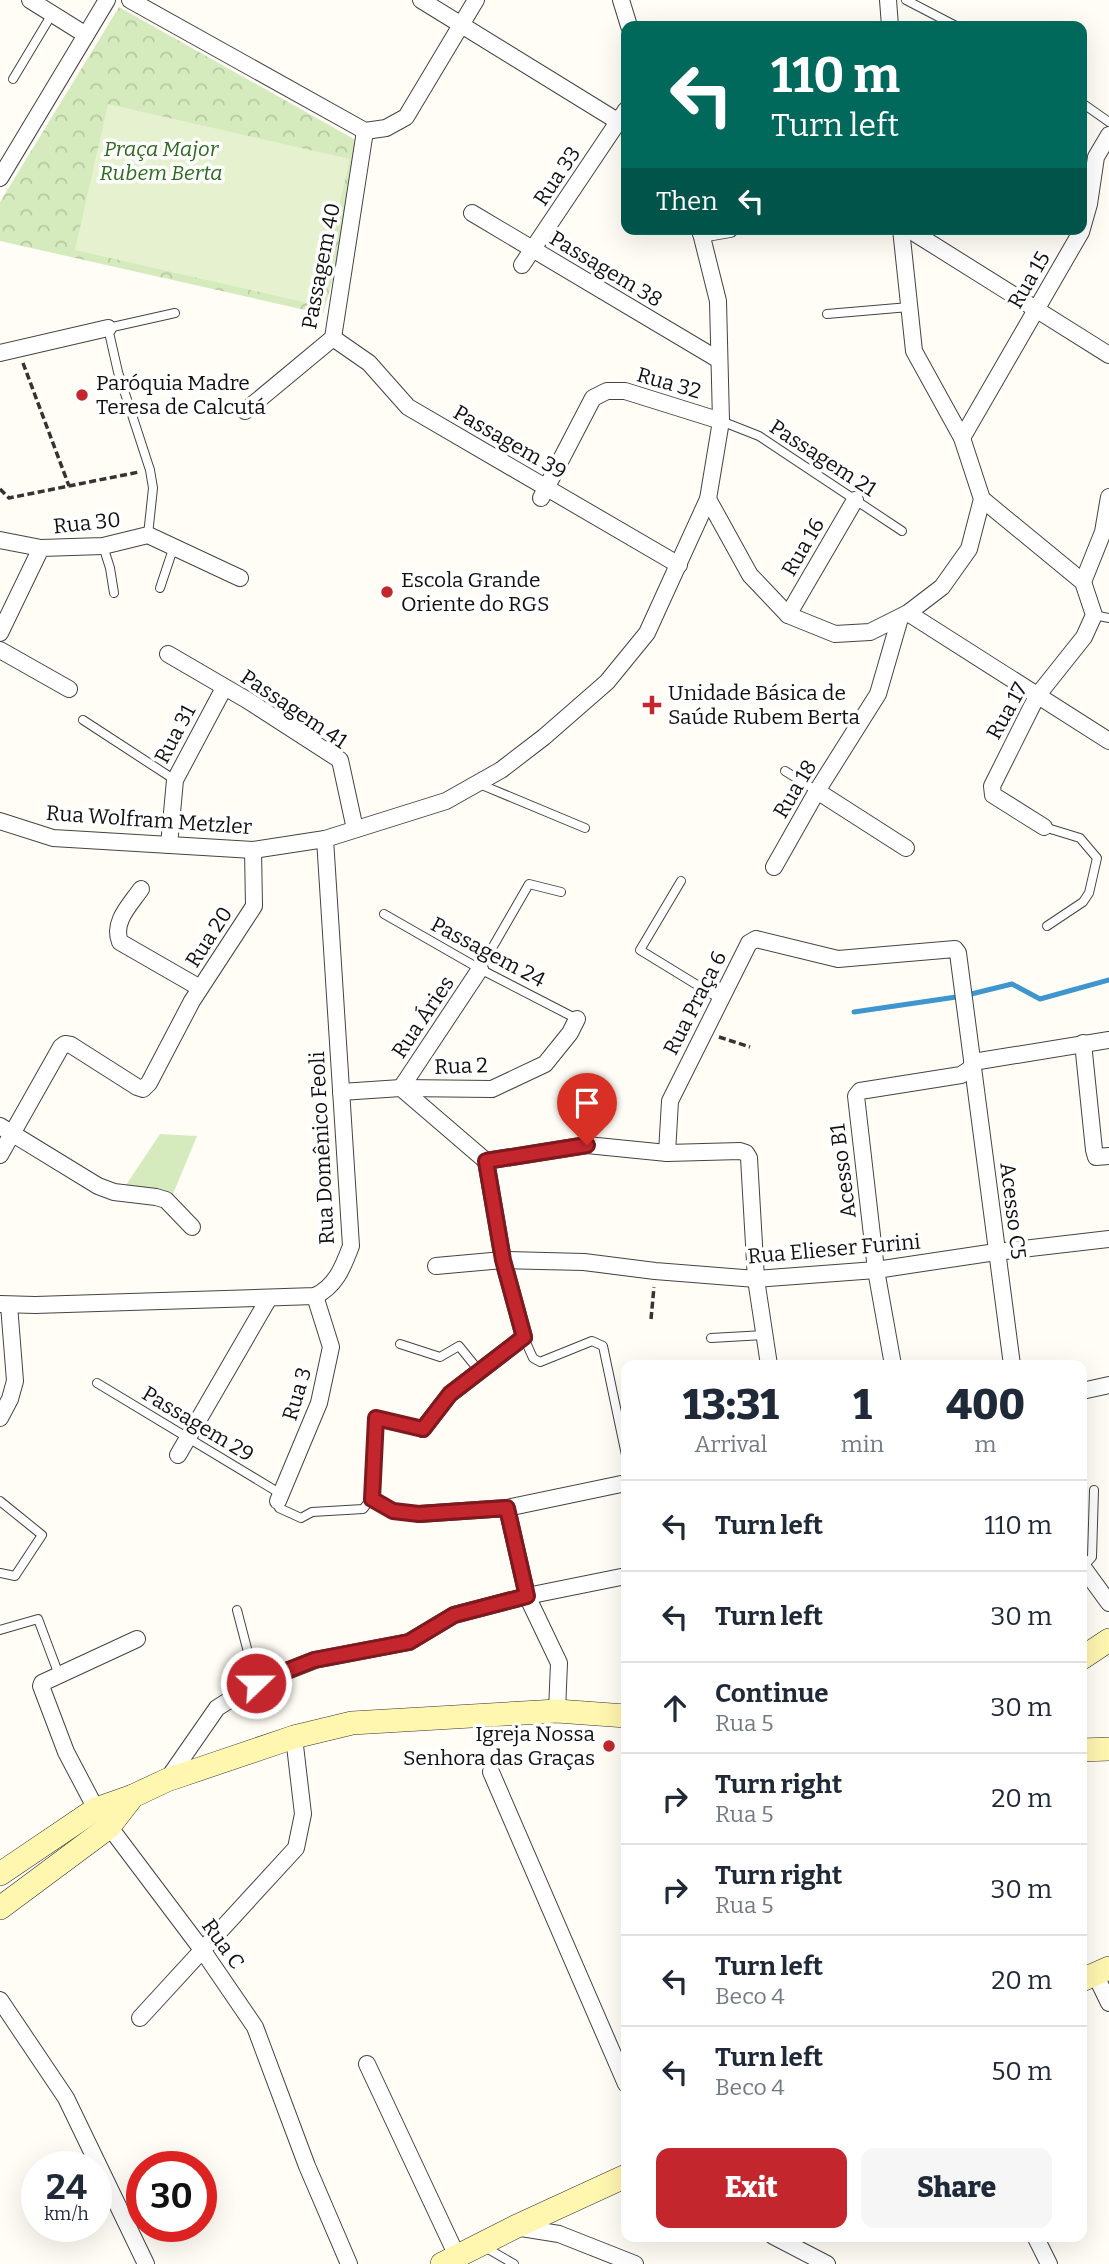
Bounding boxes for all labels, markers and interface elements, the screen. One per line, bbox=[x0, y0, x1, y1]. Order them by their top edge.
text: 110 m bbox=[771, 46, 900, 105]
icon: left bbox=[656, 49, 747, 140]
text: Turn left bbox=[771, 106, 899, 144]
park label: Praça Major Rubem Berta bbox=[99, 136, 223, 186]
street label: Rua 33 bbox=[528, 141, 586, 211]
icon: left bbox=[732, 182, 770, 220]
text: Then bbox=[656, 186, 718, 217]
street label: Passagem 40 bbox=[296, 201, 346, 331]
street label: Passagem 38 bbox=[545, 225, 667, 313]
street label: Rua 15 bbox=[1002, 247, 1056, 313]
street label: Rua 32 bbox=[634, 361, 704, 405]
place label: Paróquia Madre Teresa de Calcutá bbox=[96, 370, 266, 420]
marker: Paróquia Madre Teresa de Calcutá bbox=[74, 387, 90, 403]
street label: Passagem 39 bbox=[449, 399, 571, 485]
street label: Passagem 21 bbox=[765, 414, 882, 502]
street label: Rua 30 bbox=[52, 507, 122, 539]
street label: Rua 16 bbox=[776, 513, 830, 581]
place label: Escola Grande Oriente do RGS bbox=[401, 567, 550, 617]
marker: Escola Grande Oriente do RGS bbox=[379, 584, 395, 600]
street label: Passagem 41 bbox=[236, 664, 353, 754]
street label: Rua 17 bbox=[981, 678, 1033, 744]
place label: Unidade Básica de Saúde Rubem Berta bbox=[668, 680, 861, 730]
marker: Unidade Básica de Saúde Rubem Berta bbox=[642, 695, 662, 715]
street label: Rua 31 bbox=[149, 700, 201, 768]
street label: Rua 18 bbox=[768, 755, 822, 823]
street label: Rua Wolfram Metzler bbox=[45, 800, 253, 840]
street label: Rua 20 bbox=[180, 902, 238, 972]
street label: Passagem 24 bbox=[426, 911, 550, 993]
street label: Rua Praça 6 bbox=[658, 947, 732, 1059]
street label: Rua Áries bbox=[386, 971, 460, 1063]
street label: Rua Domênico Feoli bbox=[304, 1051, 340, 1245]
street label: Rua 2 bbox=[434, 1052, 488, 1080]
pin bbox=[557, 1073, 617, 1145]
icon: arrive bbox=[568, 1084, 606, 1122]
street label: Acesso B1 bbox=[824, 1122, 862, 1220]
street label: Acesso C5 bbox=[994, 1161, 1032, 1261]
street label: Rua Elieser Furini bbox=[746, 1228, 922, 1270]
street label: Rua 3 bbox=[277, 1364, 317, 1424]
street label: Passagem 29 bbox=[137, 1380, 259, 1468]
text: 13:31 bbox=[683, 1380, 779, 1430]
text: 1 bbox=[853, 1380, 872, 1430]
text: 400 bbox=[946, 1380, 1025, 1430]
text: Arrival bbox=[694, 1430, 767, 1458]
text: min bbox=[841, 1430, 884, 1458]
text: m bbox=[975, 1430, 997, 1458]
icon: left bbox=[656, 1507, 694, 1545]
text: Turn left bbox=[715, 1510, 823, 1541]
text: 110 m bbox=[984, 1510, 1052, 1541]
icon: left bbox=[656, 1598, 694, 1636]
text: Turn left bbox=[715, 1601, 823, 1632]
text: 30 m bbox=[991, 1601, 1052, 1632]
position arrow bbox=[219, 1646, 293, 1720]
text: Continue bbox=[715, 1678, 829, 1709]
icon: ahead bbox=[656, 1689, 694, 1727]
text: 30 m bbox=[991, 1692, 1052, 1723]
text: Rua 5 bbox=[715, 1709, 773, 1737]
place label: Igreja Nossa Senhora das Graças bbox=[403, 1721, 596, 1771]
marker: Igreja Nossa Senhora das Graças bbox=[601, 1738, 617, 1754]
text: Turn right bbox=[715, 1769, 842, 1800]
icon: right bbox=[656, 1780, 694, 1818]
text: 20 m bbox=[991, 1783, 1052, 1814]
text: Rua 5 bbox=[715, 1800, 773, 1828]
text: Turn right bbox=[715, 1860, 842, 1891]
icon: right bbox=[656, 1871, 694, 1909]
text: 30 m bbox=[991, 1874, 1052, 1905]
text: Rua 5 bbox=[715, 1891, 773, 1919]
street label: Rua C bbox=[196, 1914, 250, 1974]
text: Turn left bbox=[715, 1951, 823, 1982]
icon: left bbox=[656, 1962, 694, 2000]
text: 20 m bbox=[991, 1965, 1052, 1996]
text: Beco 4 bbox=[715, 1982, 785, 2010]
text: Turn left bbox=[715, 2042, 823, 2073]
icon: left bbox=[656, 2053, 694, 2091]
text: 50 m bbox=[991, 2056, 1052, 2087]
text: Beco 4 bbox=[715, 2073, 785, 2101]
button: Exit bbox=[656, 2148, 847, 2228]
button: Share bbox=[861, 2148, 1052, 2228]
speed limit sign: 30 bbox=[126, 2151, 217, 2242]
text: 24 bbox=[46, 2166, 87, 2208]
text: km/h bbox=[44, 2203, 89, 2225]

